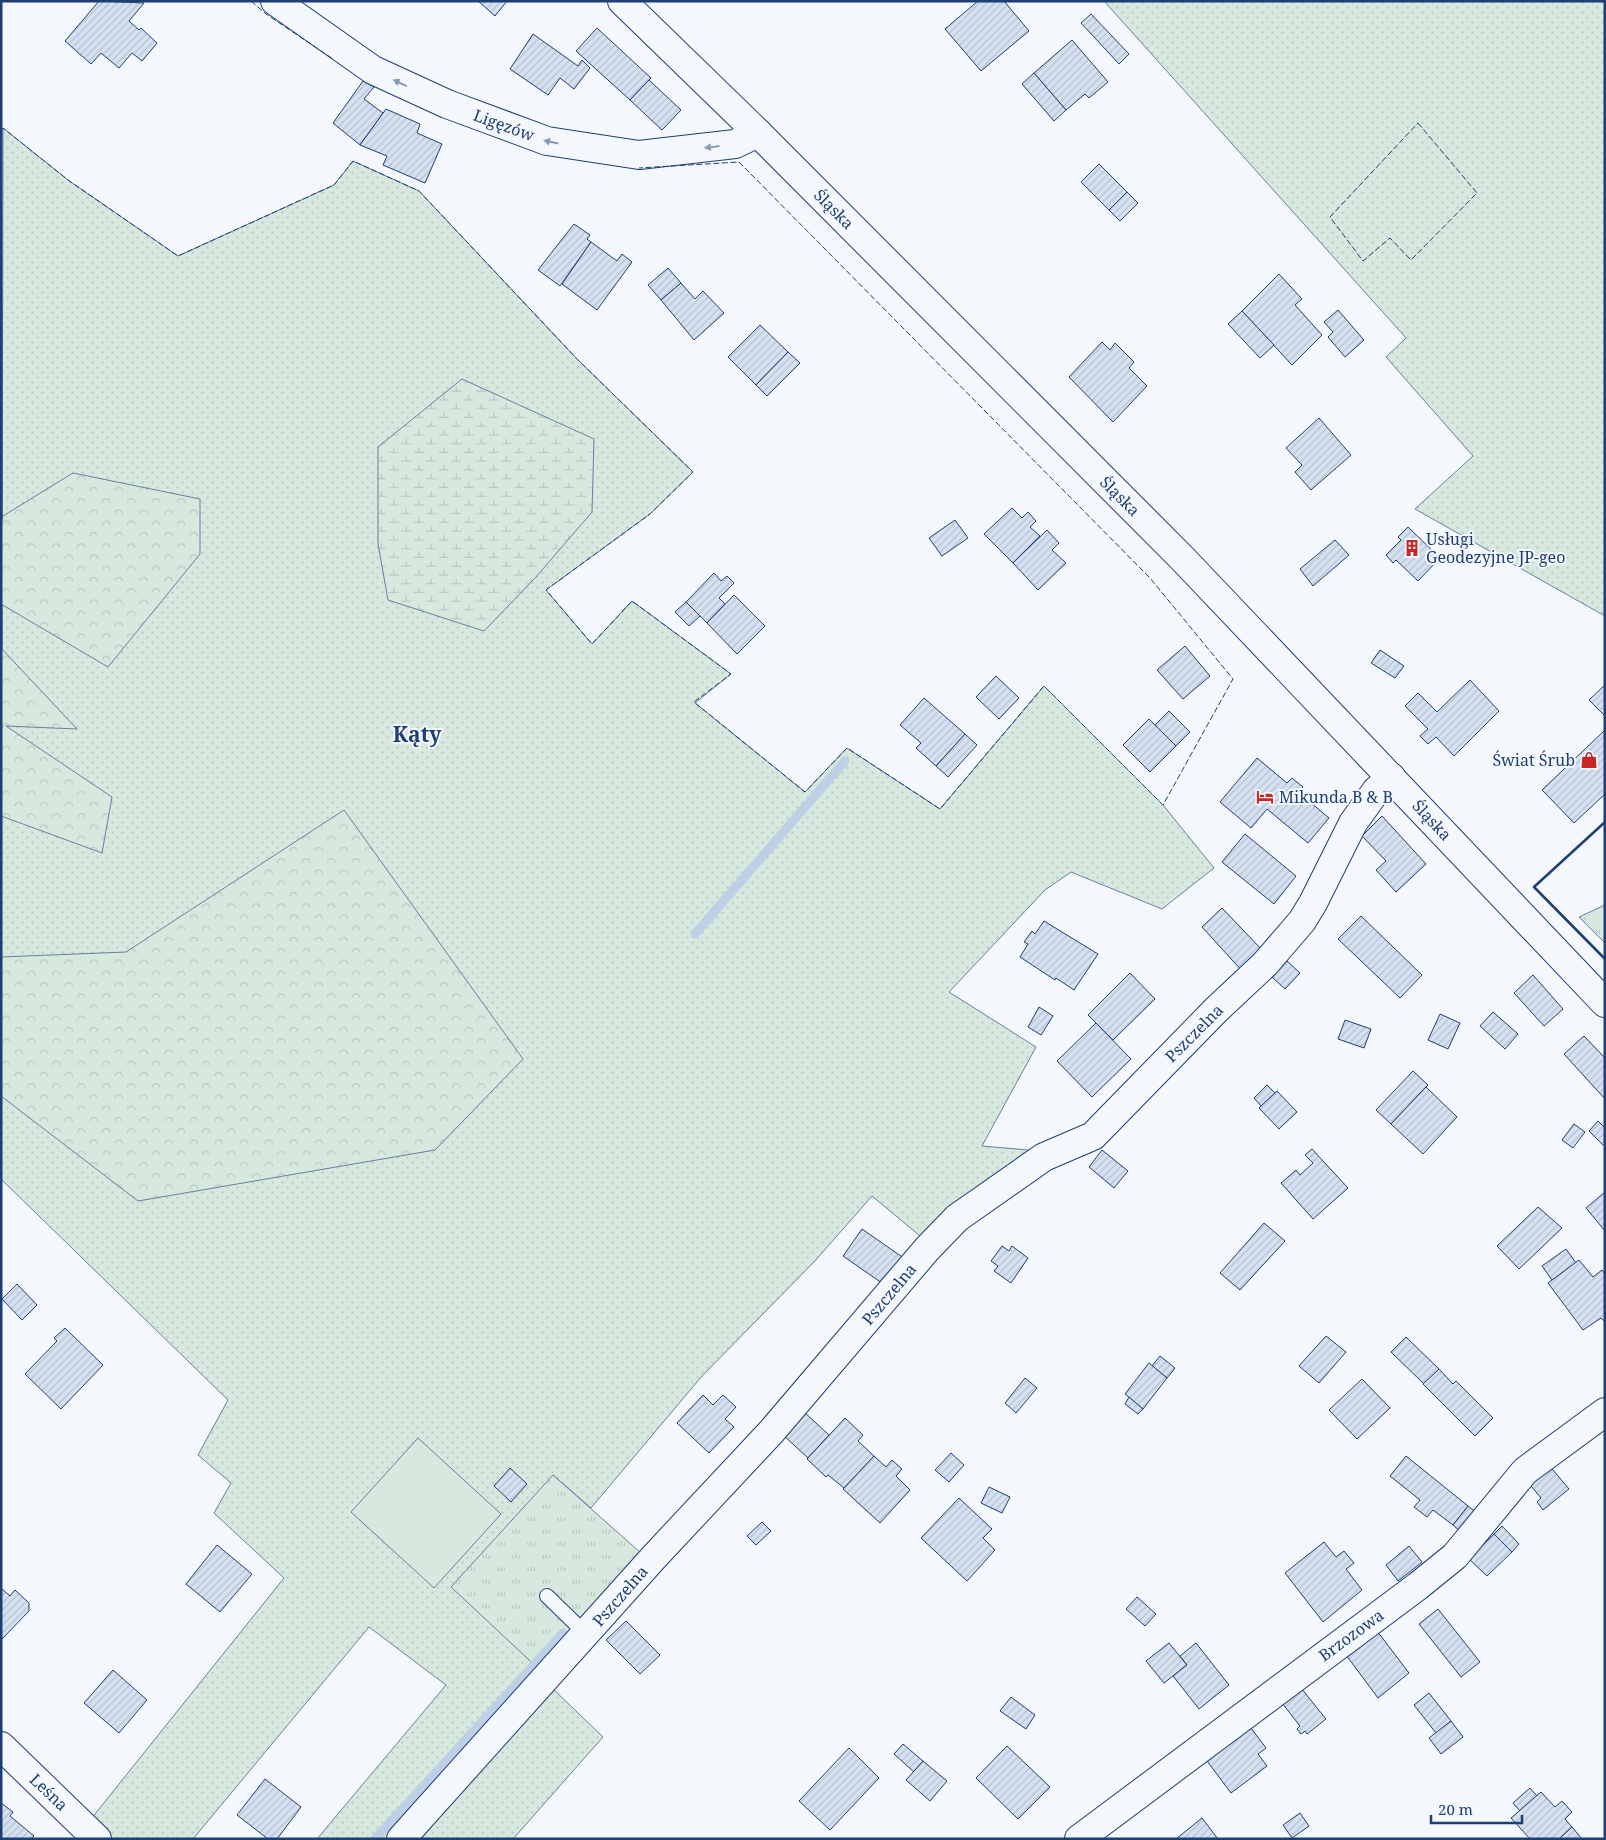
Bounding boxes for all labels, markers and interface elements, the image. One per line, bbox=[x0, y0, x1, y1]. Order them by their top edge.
one-way arrow bbox=[393, 79, 407, 87]
street label: Ligęzów bbox=[470, 104, 538, 146]
one-way arrow bbox=[542, 137, 558, 145]
one-way arrow bbox=[703, 143, 719, 151]
street label: Śląska bbox=[809, 184, 859, 234]
street label: Śląska bbox=[1095, 471, 1145, 521]
place label: Usługi Geodezyjne JP-geo bbox=[1426, 528, 1565, 568]
building icon: Usługi Geodezyjne JP-geo bbox=[1402, 538, 1422, 558]
district label: Kąty bbox=[393, 720, 442, 748]
place label: Świat Śrub bbox=[1493, 749, 1575, 771]
shop icon: Świat Śrub bbox=[1579, 750, 1599, 770]
place label: Mikunda B & B bbox=[1279, 786, 1393, 808]
hotel icon: Mikunda B & B bbox=[1255, 787, 1275, 807]
street label: Śląska bbox=[1407, 795, 1457, 845]
street label: Pszczelna bbox=[1160, 999, 1228, 1067]
street label: Pszczelna bbox=[857, 1259, 921, 1329]
street label: Pszczelna bbox=[587, 1561, 653, 1631]
street label: Brzozowa bbox=[1314, 1604, 1388, 1666]
street label: Leśna bbox=[25, 1768, 73, 1816]
scale bar bbox=[1431, 1792, 1522, 1824]
text: 20 m bbox=[1438, 1799, 1473, 1819]

